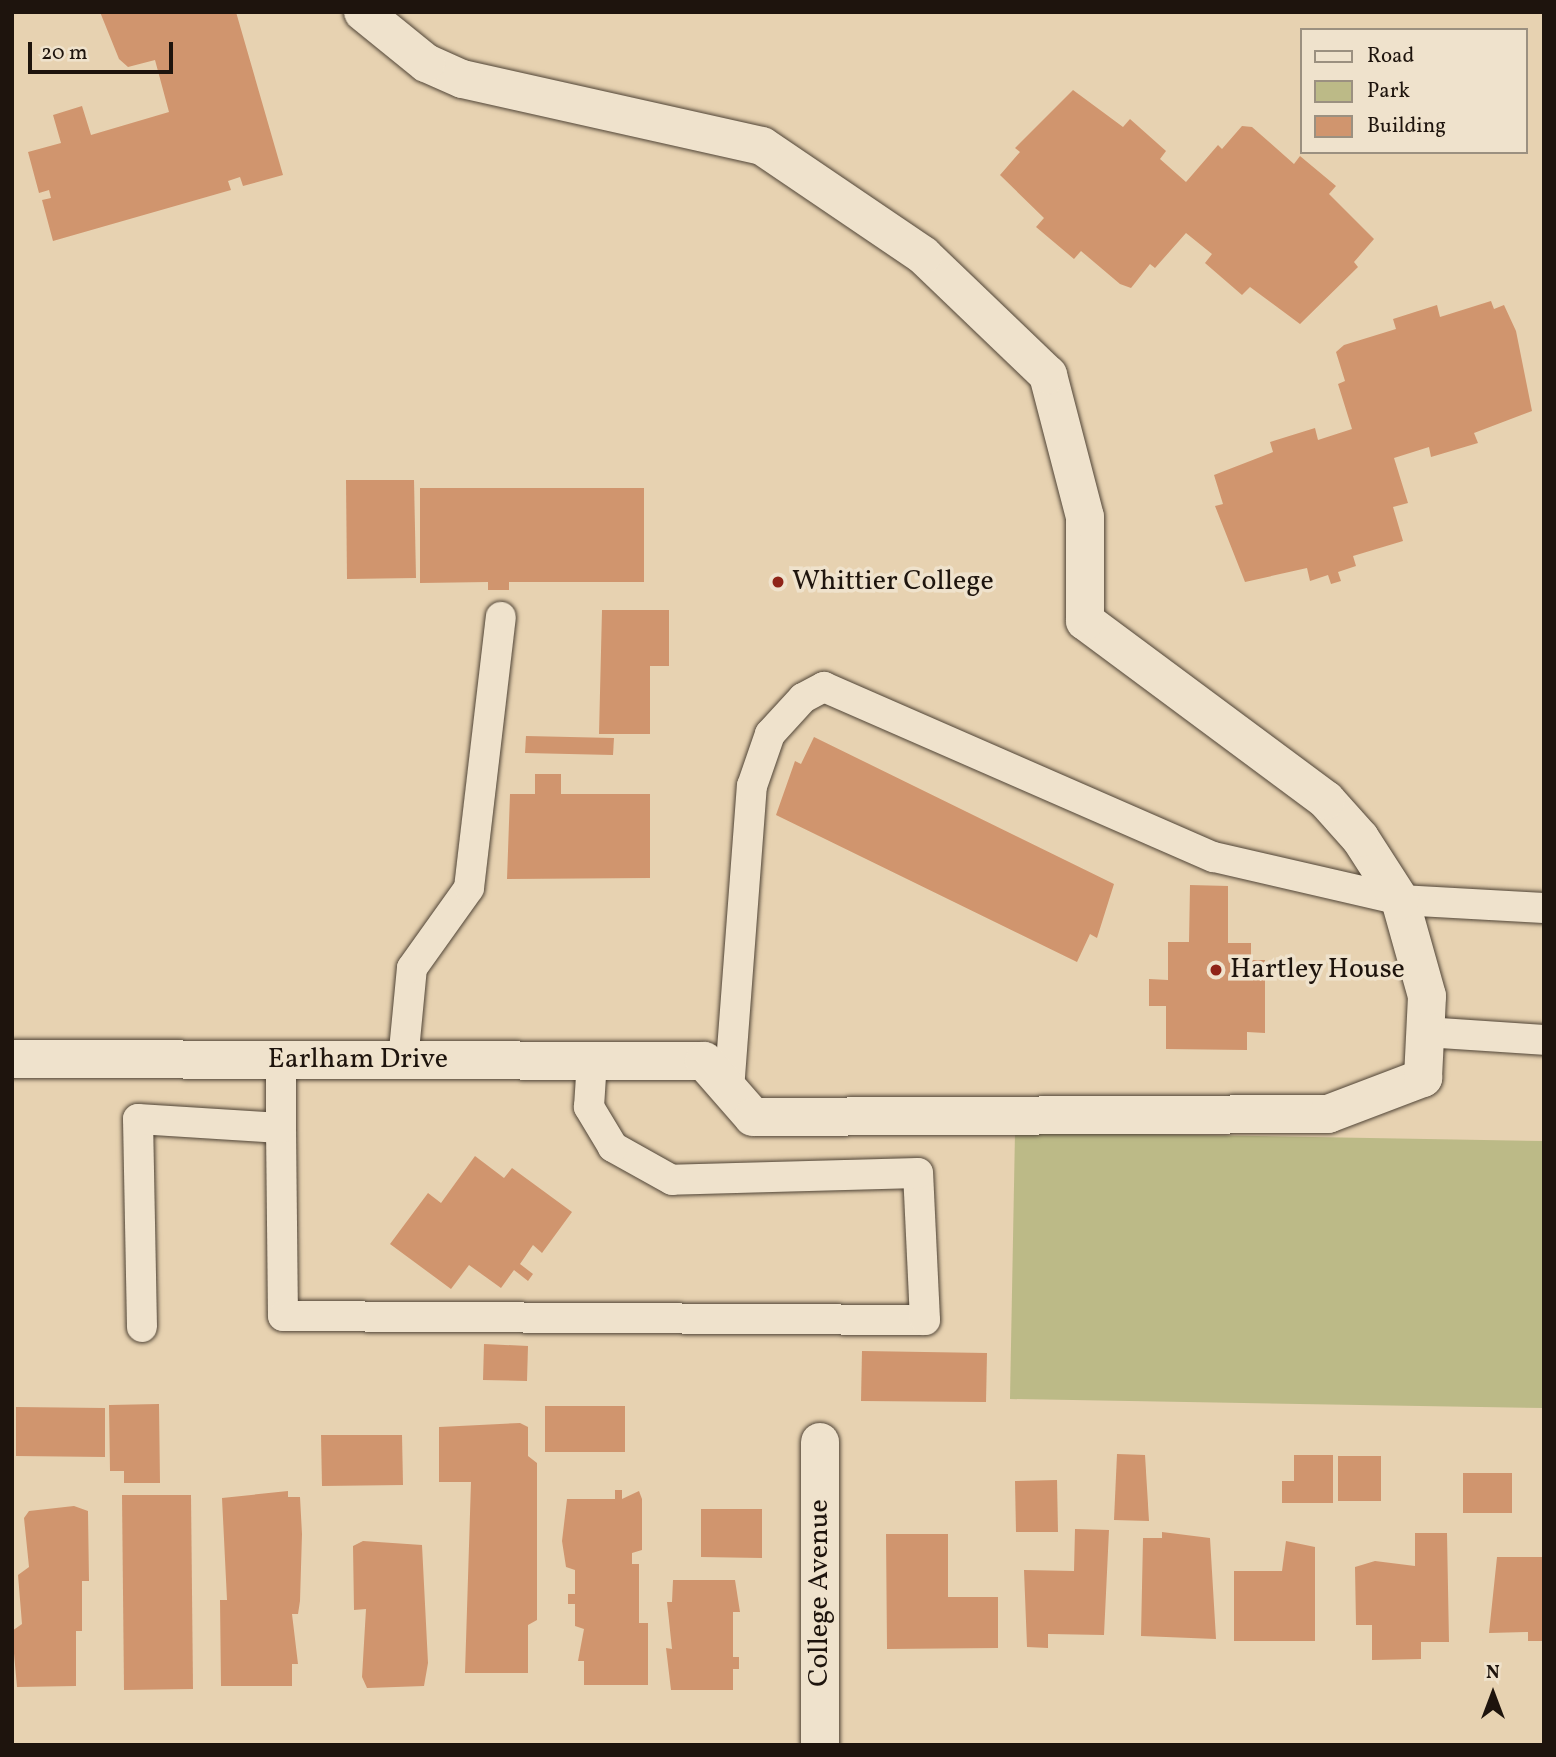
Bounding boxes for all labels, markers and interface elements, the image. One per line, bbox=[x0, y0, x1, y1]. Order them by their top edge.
scale bar bbox=[32, 28, 177, 72]
legend bbox=[1300, 28, 1528, 154]
text: 20 m bbox=[41, 39, 87, 68]
text: Road bbox=[1367, 42, 1414, 71]
text: Park bbox=[1367, 77, 1410, 106]
text: Building bbox=[1367, 112, 1446, 141]
place label: Whittier College bbox=[792, 565, 994, 599]
marker: Whittier College bbox=[770, 574, 786, 590]
place label: Hartley House bbox=[1230, 953, 1406, 987]
marker: Hartley House bbox=[1208, 962, 1224, 978]
street label: Earlham Drive bbox=[268, 1043, 448, 1077]
street label: College Avenue bbox=[803, 1499, 837, 1687]
north arrow bbox=[1458, 1659, 1528, 1729]
text: N bbox=[1486, 1660, 1500, 1686]

